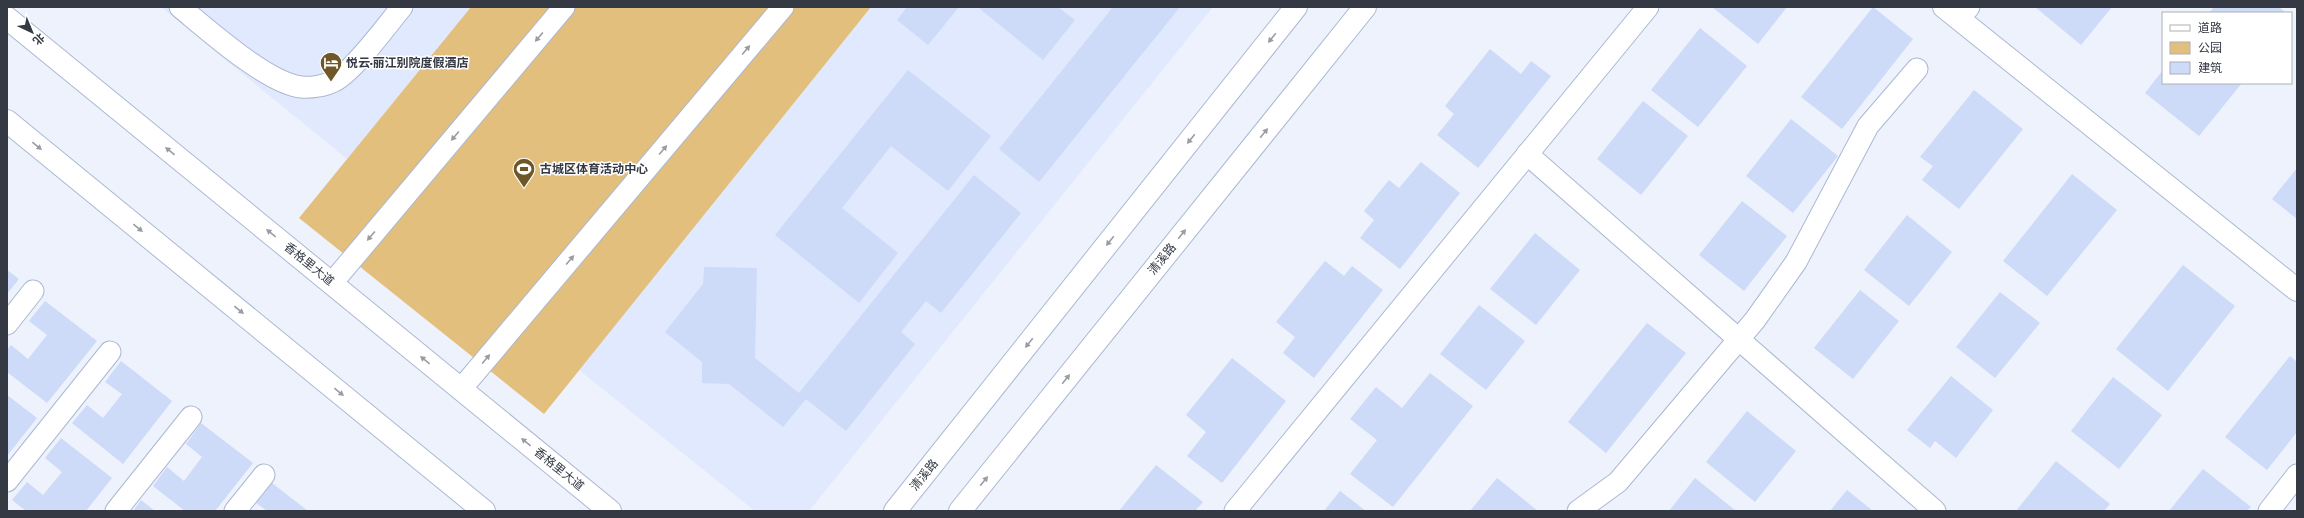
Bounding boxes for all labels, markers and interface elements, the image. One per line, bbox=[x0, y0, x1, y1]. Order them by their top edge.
north arrow bbox=[12, 12, 52, 52]
legend bbox=[2162, 12, 2292, 84]
text: 道路 bbox=[2198, 20, 2222, 36]
text: 北 bbox=[30, 30, 48, 48]
one-way arrow bbox=[534, 31, 543, 42]
one-way arrow bbox=[1268, 32, 1277, 43]
text: 公园 bbox=[2198, 40, 2222, 56]
one-way arrow bbox=[742, 45, 751, 55]
hotel icon: 悦云·丽江别院度假酒店 bbox=[318, 50, 344, 83]
place label: 悦云·丽江别院度假酒店 bbox=[346, 55, 469, 71]
text: 建筑 bbox=[2198, 60, 2222, 76]
one-way arrow bbox=[1259, 128, 1268, 138]
one-way arrow bbox=[451, 132, 460, 141]
one-way arrow bbox=[1187, 134, 1196, 145]
one-way arrow bbox=[32, 141, 43, 150]
one-way arrow bbox=[658, 144, 667, 155]
one-way arrow bbox=[165, 146, 175, 155]
sports icon: 古城区体育活动中心 bbox=[511, 156, 537, 189]
place label: 古城区体育活动中心 bbox=[540, 161, 648, 177]
one-way arrow bbox=[132, 223, 143, 232]
one-way arrow bbox=[265, 228, 276, 237]
one-way arrow bbox=[1178, 229, 1187, 240]
one-way arrow bbox=[367, 230, 376, 241]
one-way arrow bbox=[1106, 235, 1115, 246]
street label: 香格里大道 bbox=[281, 239, 337, 289]
street label: 清溪路 bbox=[1144, 240, 1180, 278]
one-way arrow bbox=[565, 254, 574, 265]
one-way arrow bbox=[233, 306, 244, 315]
one-way arrow bbox=[1025, 337, 1034, 348]
one-way arrow bbox=[482, 354, 491, 364]
one-way arrow bbox=[420, 355, 431, 364]
one-way arrow bbox=[1061, 374, 1070, 385]
one-way arrow bbox=[334, 388, 345, 397]
one-way arrow bbox=[520, 438, 531, 446]
street label: 香格里大道 bbox=[531, 444, 587, 494]
street label: 清溪路 bbox=[906, 456, 942, 494]
one-way arrow bbox=[980, 475, 989, 486]

